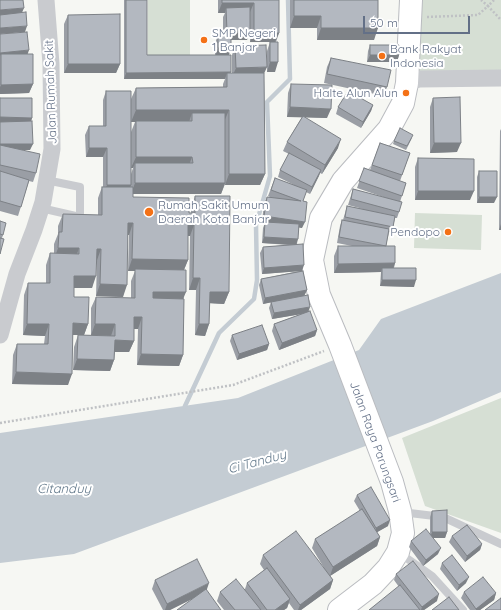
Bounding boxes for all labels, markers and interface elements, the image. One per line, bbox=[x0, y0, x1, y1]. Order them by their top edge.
scale bar bbox=[365, 8, 472, 34]
text: 50 m bbox=[370, 15, 398, 30]
place label: SMP Negeri 1 Banjar bbox=[212, 26, 276, 54]
marker: SMP Negeri 1 Banjar bbox=[199, 35, 209, 45]
street label: Jalan Rumah Sakit bbox=[42, 40, 60, 144]
place label: Bank Rakyat Indonesia bbox=[390, 42, 462, 70]
marker: Bank Rakyat Indonesia bbox=[377, 51, 387, 61]
place label: Halte Alun Alun bbox=[314, 86, 398, 100]
marker: Halte Alun Alun bbox=[401, 88, 411, 98]
place label: Rumah Sakit Umum Daerah Kota Banjar bbox=[158, 198, 269, 226]
marker: Rumah Sakit Umum Daerah Kota Banjar bbox=[143, 206, 155, 218]
place label: Pendopo bbox=[390, 225, 440, 239]
marker: Pendopo bbox=[443, 227, 453, 237]
street label: Jalan Raya Parungsari bbox=[346, 380, 404, 504]
water label: Ci Tanduy bbox=[226, 447, 288, 477]
water label: Citanduy bbox=[37, 481, 91, 497]

